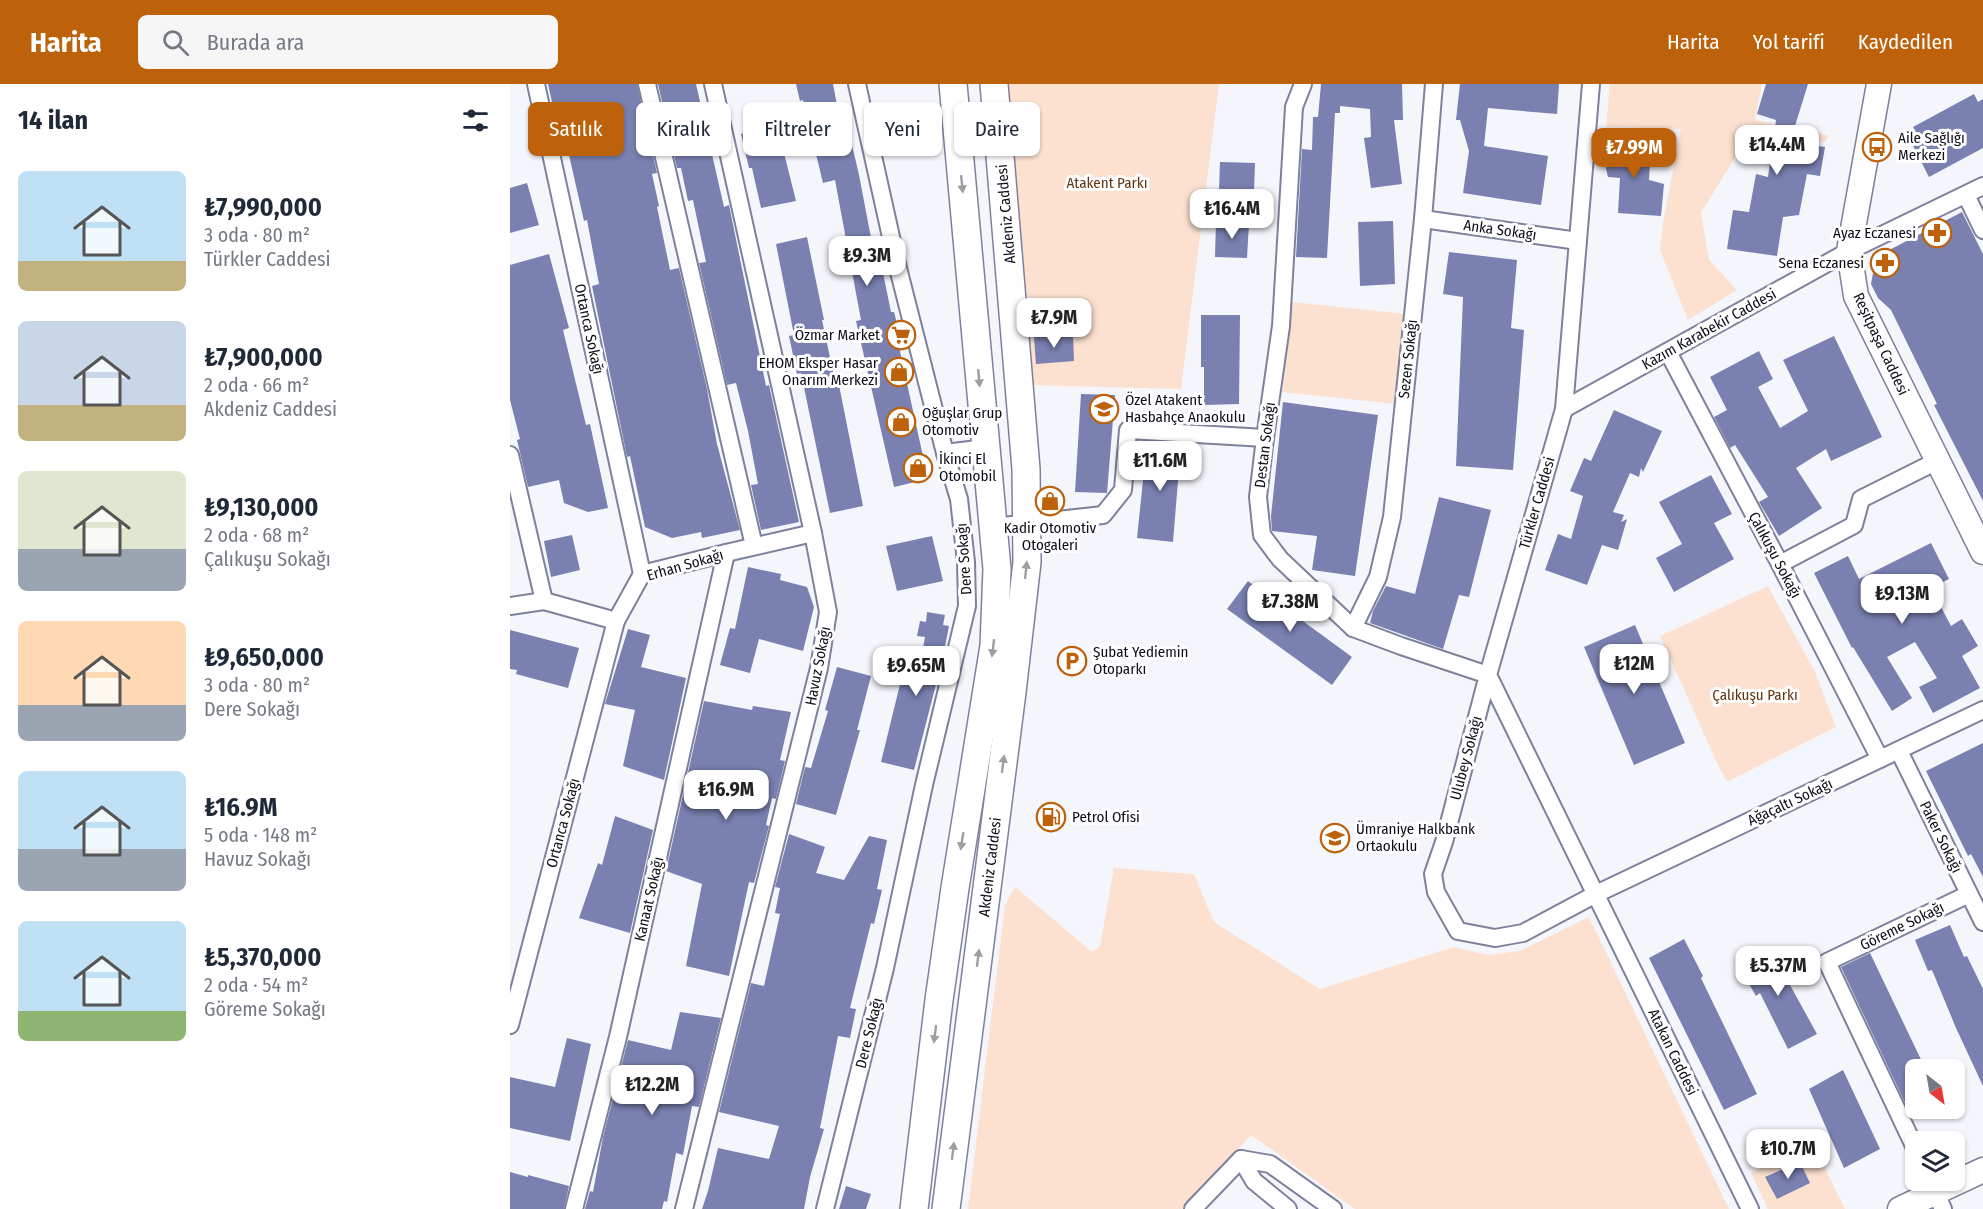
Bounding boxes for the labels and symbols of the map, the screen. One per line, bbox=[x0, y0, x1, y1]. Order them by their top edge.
pin: ₺14.4M bbox=[1728, 125, 1826, 176]
pin: ₺7.99M bbox=[1585, 128, 1683, 179]
place label: Aile Sağlığı Merkezi bbox=[1898, 129, 1965, 164]
bus stop icon: Aile Sağlığı Merkezi bbox=[1861, 131, 1893, 163]
street label: Akdeniz Caddesi bbox=[993, 163, 1019, 265]
park label: Atakent Parkı bbox=[1066, 174, 1148, 192]
one-way arrow bbox=[957, 175, 967, 194]
pin: ₺16.4M bbox=[1183, 189, 1281, 240]
street label: Anka Sokağı bbox=[1462, 216, 1538, 244]
pharmacy icon: Ayaz Eczanesi bbox=[1921, 217, 1953, 249]
place label: Ayaz Eczanesi bbox=[1833, 224, 1916, 242]
pin: ₺9.3M bbox=[825, 236, 909, 287]
pharmacy icon: Sena Eczanesi bbox=[1869, 247, 1901, 279]
place label: Sena Eczanesi bbox=[1779, 254, 1864, 272]
street label: Ortanca Sokağı bbox=[571, 282, 607, 376]
street label: Kazım Karabekir Caddesi bbox=[1639, 285, 1779, 373]
street label: Reşitpaşa Caddesi bbox=[1849, 290, 1913, 398]
pin: ₺7.9M bbox=[1012, 298, 1096, 349]
supermarket icon: Özmar Market bbox=[885, 319, 917, 351]
street label: Sezen Sokağı bbox=[1395, 319, 1421, 399]
place label: Özmar Market bbox=[795, 326, 880, 344]
place label: EHOM Eksper Hasar Onarım Merkezi bbox=[759, 354, 879, 389]
shop icon: EHOM Eksper Hasar Onarım Merkezi bbox=[883, 356, 915, 388]
one-way arrow bbox=[975, 369, 984, 388]
place label: Özel Atakent Hasbahçe Anaokulu bbox=[1125, 391, 1245, 426]
school or university icon: Özel Atakent Hasbahçe Anaokulu bbox=[1088, 393, 1120, 425]
street label: Destan Sokağı bbox=[1251, 401, 1279, 489]
place label: Oğuşlar Grup Otomotiv bbox=[922, 404, 1002, 439]
shop icon: Oğuşlar Grup Otomotiv bbox=[885, 406, 917, 438]
pin: ₺11.6M bbox=[1111, 441, 1209, 492]
place label: İkinci El Otomobil bbox=[939, 450, 996, 485]
shop icon: İkinci El Otomobil bbox=[902, 452, 934, 484]
street label: Türkler Caddesi bbox=[1515, 455, 1559, 551]
shop icon: Kadir Otomotiv Otogaleri bbox=[1034, 485, 1066, 517]
street label: Çalıkuşu Sokağı bbox=[1745, 509, 1805, 601]
place label: Kadir Otomotiv Otogaleri bbox=[1004, 519, 1097, 554]
street label: Dere Sokağı bbox=[953, 522, 975, 596]
street label: Erhan Sokağı bbox=[645, 545, 725, 585]
one-way arrow bbox=[1021, 561, 1030, 580]
pin: ₺9.13M bbox=[1853, 574, 1951, 625]
pin: ₺7.38M bbox=[1241, 582, 1339, 633]
street label: Havuz Sokağı bbox=[802, 625, 834, 707]
one-way arrow bbox=[989, 639, 998, 658]
place label: Şubat Yediemin Otoparkı bbox=[1093, 643, 1188, 678]
pin: ₺12M bbox=[1598, 644, 1670, 695]
parking icon: Şubat Yediemin Otoparkı bbox=[1056, 645, 1088, 677]
pin: ₺9.65M bbox=[867, 646, 965, 697]
park label: Çalıkuşu Parkı bbox=[1712, 686, 1798, 704]
street label: Ulubey Sokağı bbox=[1446, 714, 1486, 802]
one-way arrow bbox=[998, 755, 1008, 774]
pin: ₺16.9M bbox=[677, 770, 775, 821]
street label: Ağaçaltı Sokağı bbox=[1745, 774, 1835, 830]
street label: Ortanca Sokağı bbox=[542, 776, 584, 870]
street label: Paker Sokağı bbox=[1916, 798, 1966, 876]
fuel station icon: Petrol Ofisi bbox=[1035, 801, 1067, 833]
place label: Petrol Ofisi bbox=[1072, 808, 1140, 826]
street label: Akdeniz Caddesi bbox=[975, 816, 1005, 918]
place label: Ümraniye Halkbank Ortaokulu bbox=[1356, 820, 1475, 855]
school or university icon: Ümraniye Halkbank Ortaokulu bbox=[1319, 822, 1351, 854]
one-way arrow bbox=[958, 832, 967, 851]
street label: Kanaat Sokağı bbox=[631, 855, 667, 943]
street label: Göreme Sokağı bbox=[1857, 898, 1947, 954]
pin: ₺5.37M bbox=[1729, 946, 1827, 997]
one-way arrow bbox=[973, 948, 983, 967]
street label: Dere Sokağı bbox=[852, 996, 886, 1070]
street label: Atakan Caddesi bbox=[1644, 1006, 1702, 1098]
one-way arrow bbox=[930, 1025, 940, 1044]
north arrow bbox=[1905, 1059, 1965, 1119]
pin: ₺12.2M bbox=[603, 1065, 701, 1116]
pin: ₺10.7M bbox=[1739, 1129, 1837, 1180]
one-way arrow bbox=[949, 1141, 958, 1160]

